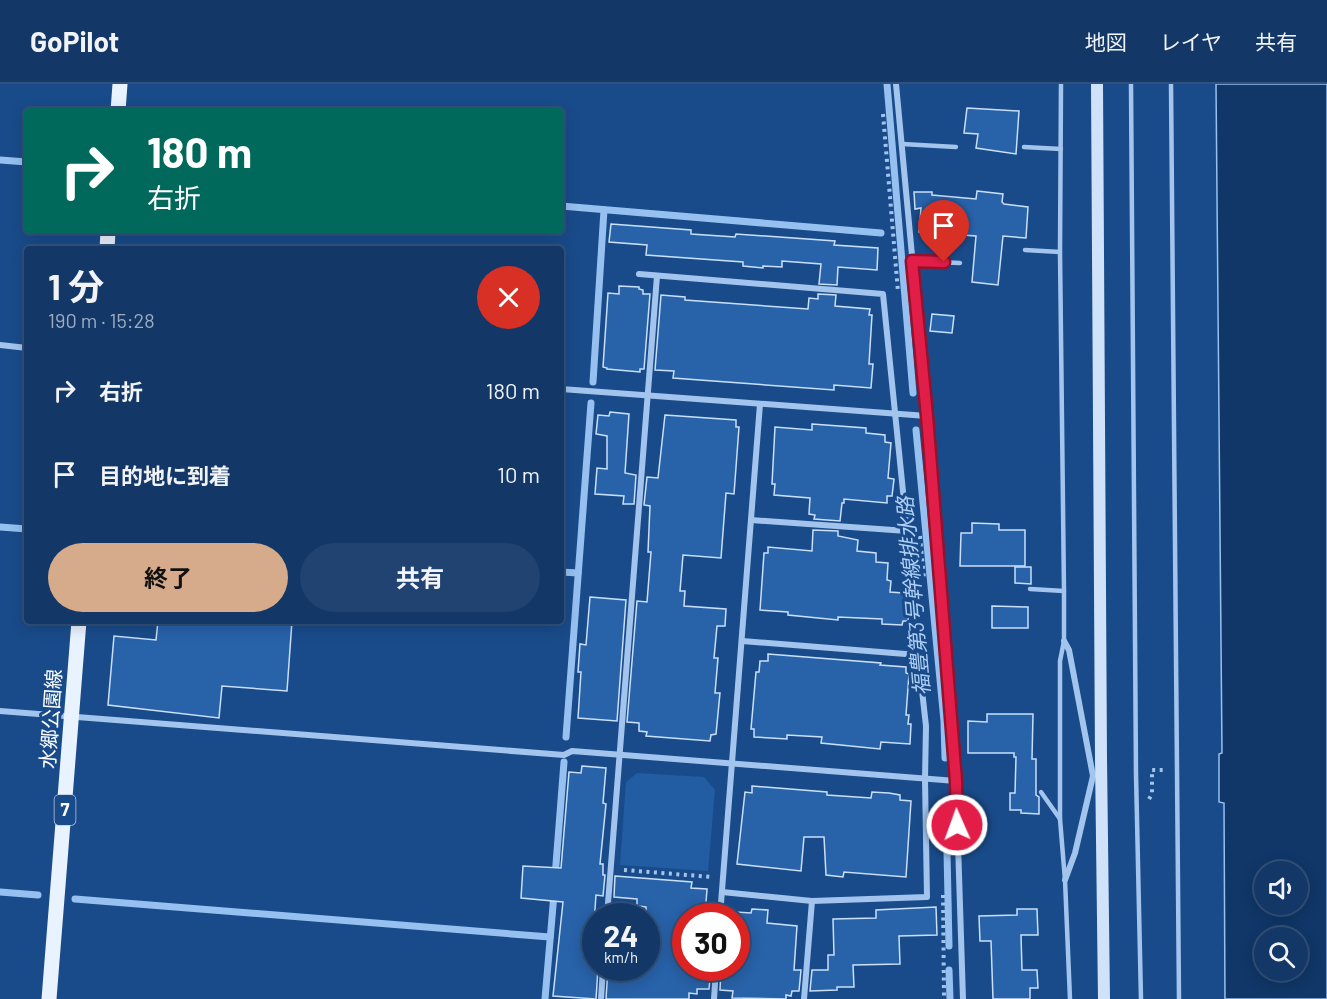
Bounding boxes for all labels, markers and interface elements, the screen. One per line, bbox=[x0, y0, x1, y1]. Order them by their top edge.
text: GoPilot bbox=[30, 24, 119, 58]
text: 地図 bbox=[1085, 29, 1127, 54]
text: レイヤ bbox=[1160, 29, 1222, 54]
text: 共有 bbox=[1255, 29, 1297, 54]
text: 180 m bbox=[147, 126, 252, 176]
icon: right bbox=[48, 132, 126, 210]
text: 右折 bbox=[147, 181, 201, 213]
pin bbox=[918, 200, 969, 262]
icon: arrive bbox=[927, 209, 960, 242]
text: 1 分 bbox=[48, 264, 104, 307]
button: close bbox=[477, 266, 540, 329]
text: 190 m · 15:28 bbox=[48, 308, 155, 332]
icon: right bbox=[48, 374, 81, 407]
text: 180 m bbox=[486, 377, 540, 403]
text: 右折 bbox=[99, 378, 143, 404]
icon: arrive bbox=[48, 458, 81, 491]
text: 10 m bbox=[497, 461, 540, 487]
text: 目的地に到着 bbox=[99, 462, 231, 488]
water label: 福豊第3号幹線排水路 bbox=[891, 494, 934, 697]
button: 終了 bbox=[48, 543, 288, 612]
button: 共有 bbox=[300, 543, 540, 612]
street label: 水郷公園線 bbox=[35, 668, 65, 770]
position arrow bbox=[925, 793, 989, 857]
road number: 7 bbox=[54, 795, 76, 825]
map controls bbox=[1254, 861, 1308, 981]
button: sound bbox=[1254, 861, 1308, 915]
speed limit sign: 30 bbox=[672, 903, 750, 981]
text: 24 bbox=[604, 917, 638, 953]
button: search bbox=[1254, 927, 1308, 981]
text: km/h bbox=[604, 948, 638, 966]

